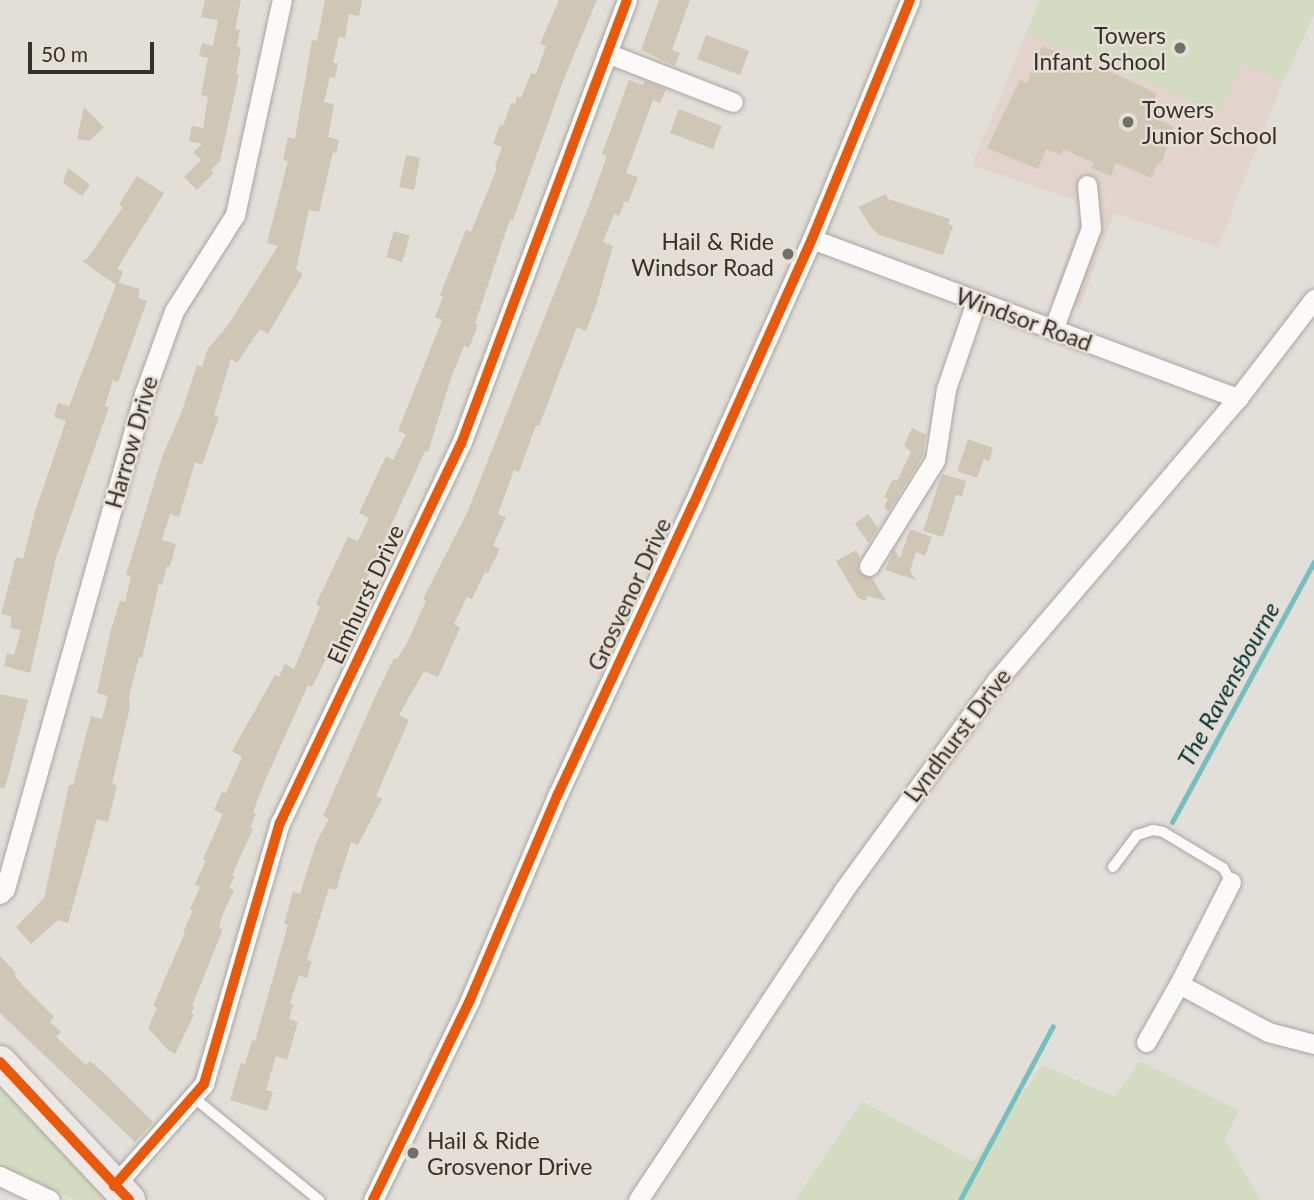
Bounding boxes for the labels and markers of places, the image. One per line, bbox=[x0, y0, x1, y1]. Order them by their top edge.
place label: Towers Infant School bbox=[1033, 21, 1166, 75]
marker: Towers Infant School bbox=[1172, 40, 1188, 56]
place label: Towers Junior School bbox=[1142, 95, 1278, 149]
marker: Towers Junior School bbox=[1120, 114, 1136, 130]
place label: Hail & Ride Windsor Road bbox=[631, 227, 774, 281]
marker: Hail & Ride Windsor Road bbox=[780, 246, 796, 262]
place label: Hail & Ride Grosvenor Drive bbox=[427, 1126, 593, 1180]
marker: Hail & Ride Grosvenor Drive bbox=[405, 1145, 421, 1161]

